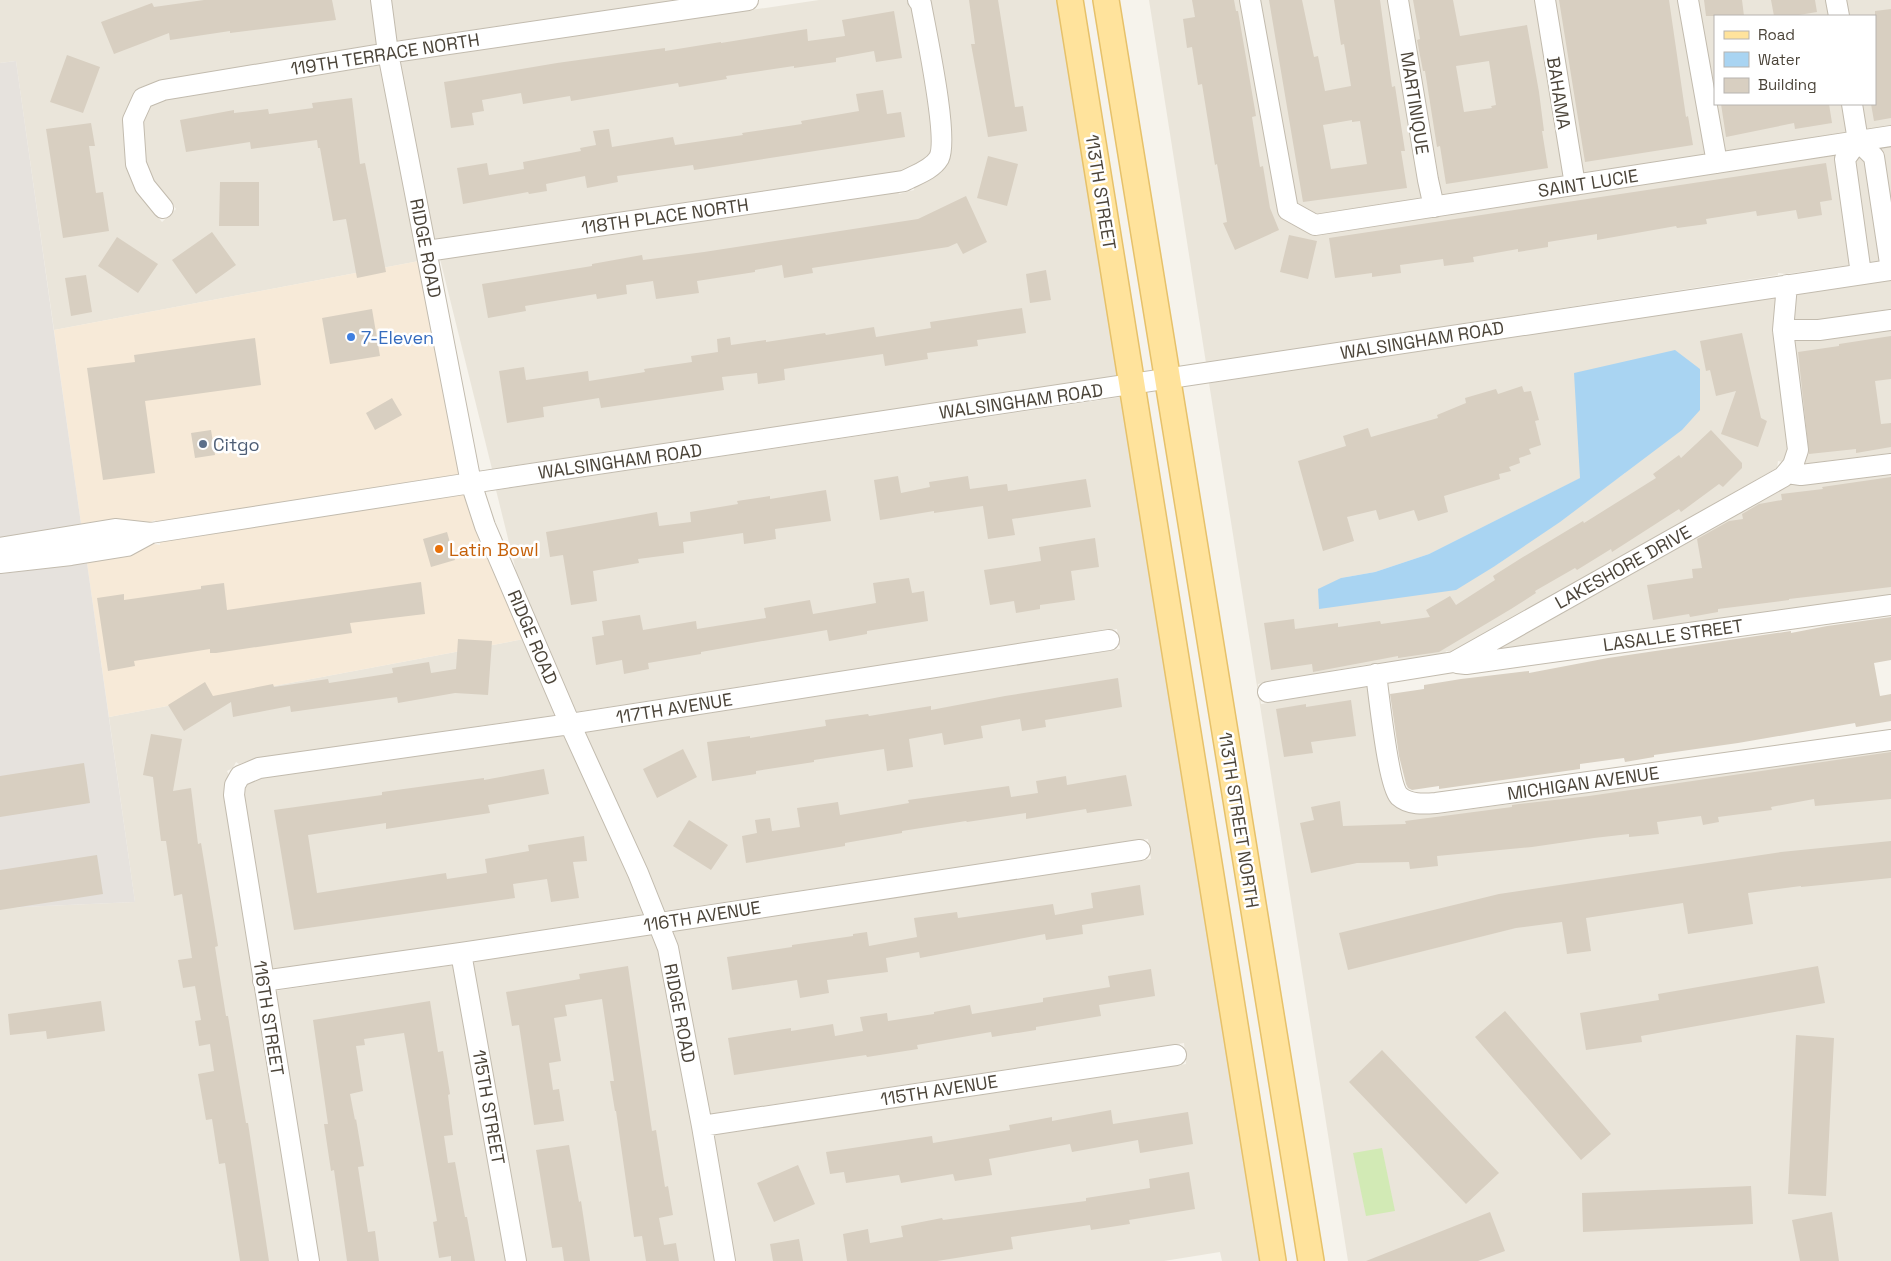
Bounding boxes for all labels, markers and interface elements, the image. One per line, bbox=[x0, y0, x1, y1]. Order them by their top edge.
legend bbox=[1714, 15, 1876, 105]
text: Road bbox=[1758, 25, 1795, 44]
street label: 119TH TERRACE NORTH bbox=[289, 28, 481, 80]
street label: MARTINIQUE bbox=[1396, 50, 1434, 156]
text: Water bbox=[1758, 50, 1801, 69]
street label: BAHAMA bbox=[1542, 55, 1576, 131]
text: Building bbox=[1758, 75, 1817, 94]
street label: 113TH STREET bbox=[1081, 133, 1122, 252]
street label: SAINT LUCIE bbox=[1536, 164, 1640, 202]
street label: 118TH PLACE NORTH bbox=[580, 193, 750, 239]
street label: RIDGE ROAD bbox=[405, 196, 447, 300]
street label: WALSINGHAM ROAD bbox=[1338, 316, 1506, 364]
place label: 7-Eleven bbox=[361, 326, 434, 349]
marker: 7-Eleven bbox=[345, 331, 357, 343]
street label: WALSINGHAM ROAD bbox=[937, 378, 1105, 424]
place label: Citgo bbox=[213, 433, 260, 456]
marker: Citgo bbox=[197, 438, 209, 450]
street label: WALSINGHAM ROAD bbox=[536, 438, 704, 484]
street label: LAKESHORE DRIVE bbox=[1551, 520, 1695, 614]
place label: Latin Bowl bbox=[449, 538, 539, 561]
marker: Latin Bowl bbox=[433, 543, 445, 555]
street label: RIDGE ROAD bbox=[503, 586, 563, 688]
street label: LASALLE STREET bbox=[1602, 614, 1745, 656]
street label: 117TH AVENUE bbox=[614, 687, 734, 729]
street label: 113TH STREET NORTH bbox=[1214, 730, 1264, 910]
street label: MICHIGAN AVENUE bbox=[1506, 761, 1660, 805]
street label: 116TH AVENUE bbox=[642, 895, 762, 937]
street label: 116TH STREET bbox=[249, 959, 290, 1078]
street label: RIDGE ROAD bbox=[659, 961, 701, 1065]
street label: 115TH STREET bbox=[468, 1048, 510, 1167]
street label: 115TH AVENUE bbox=[879, 1069, 999, 1111]

